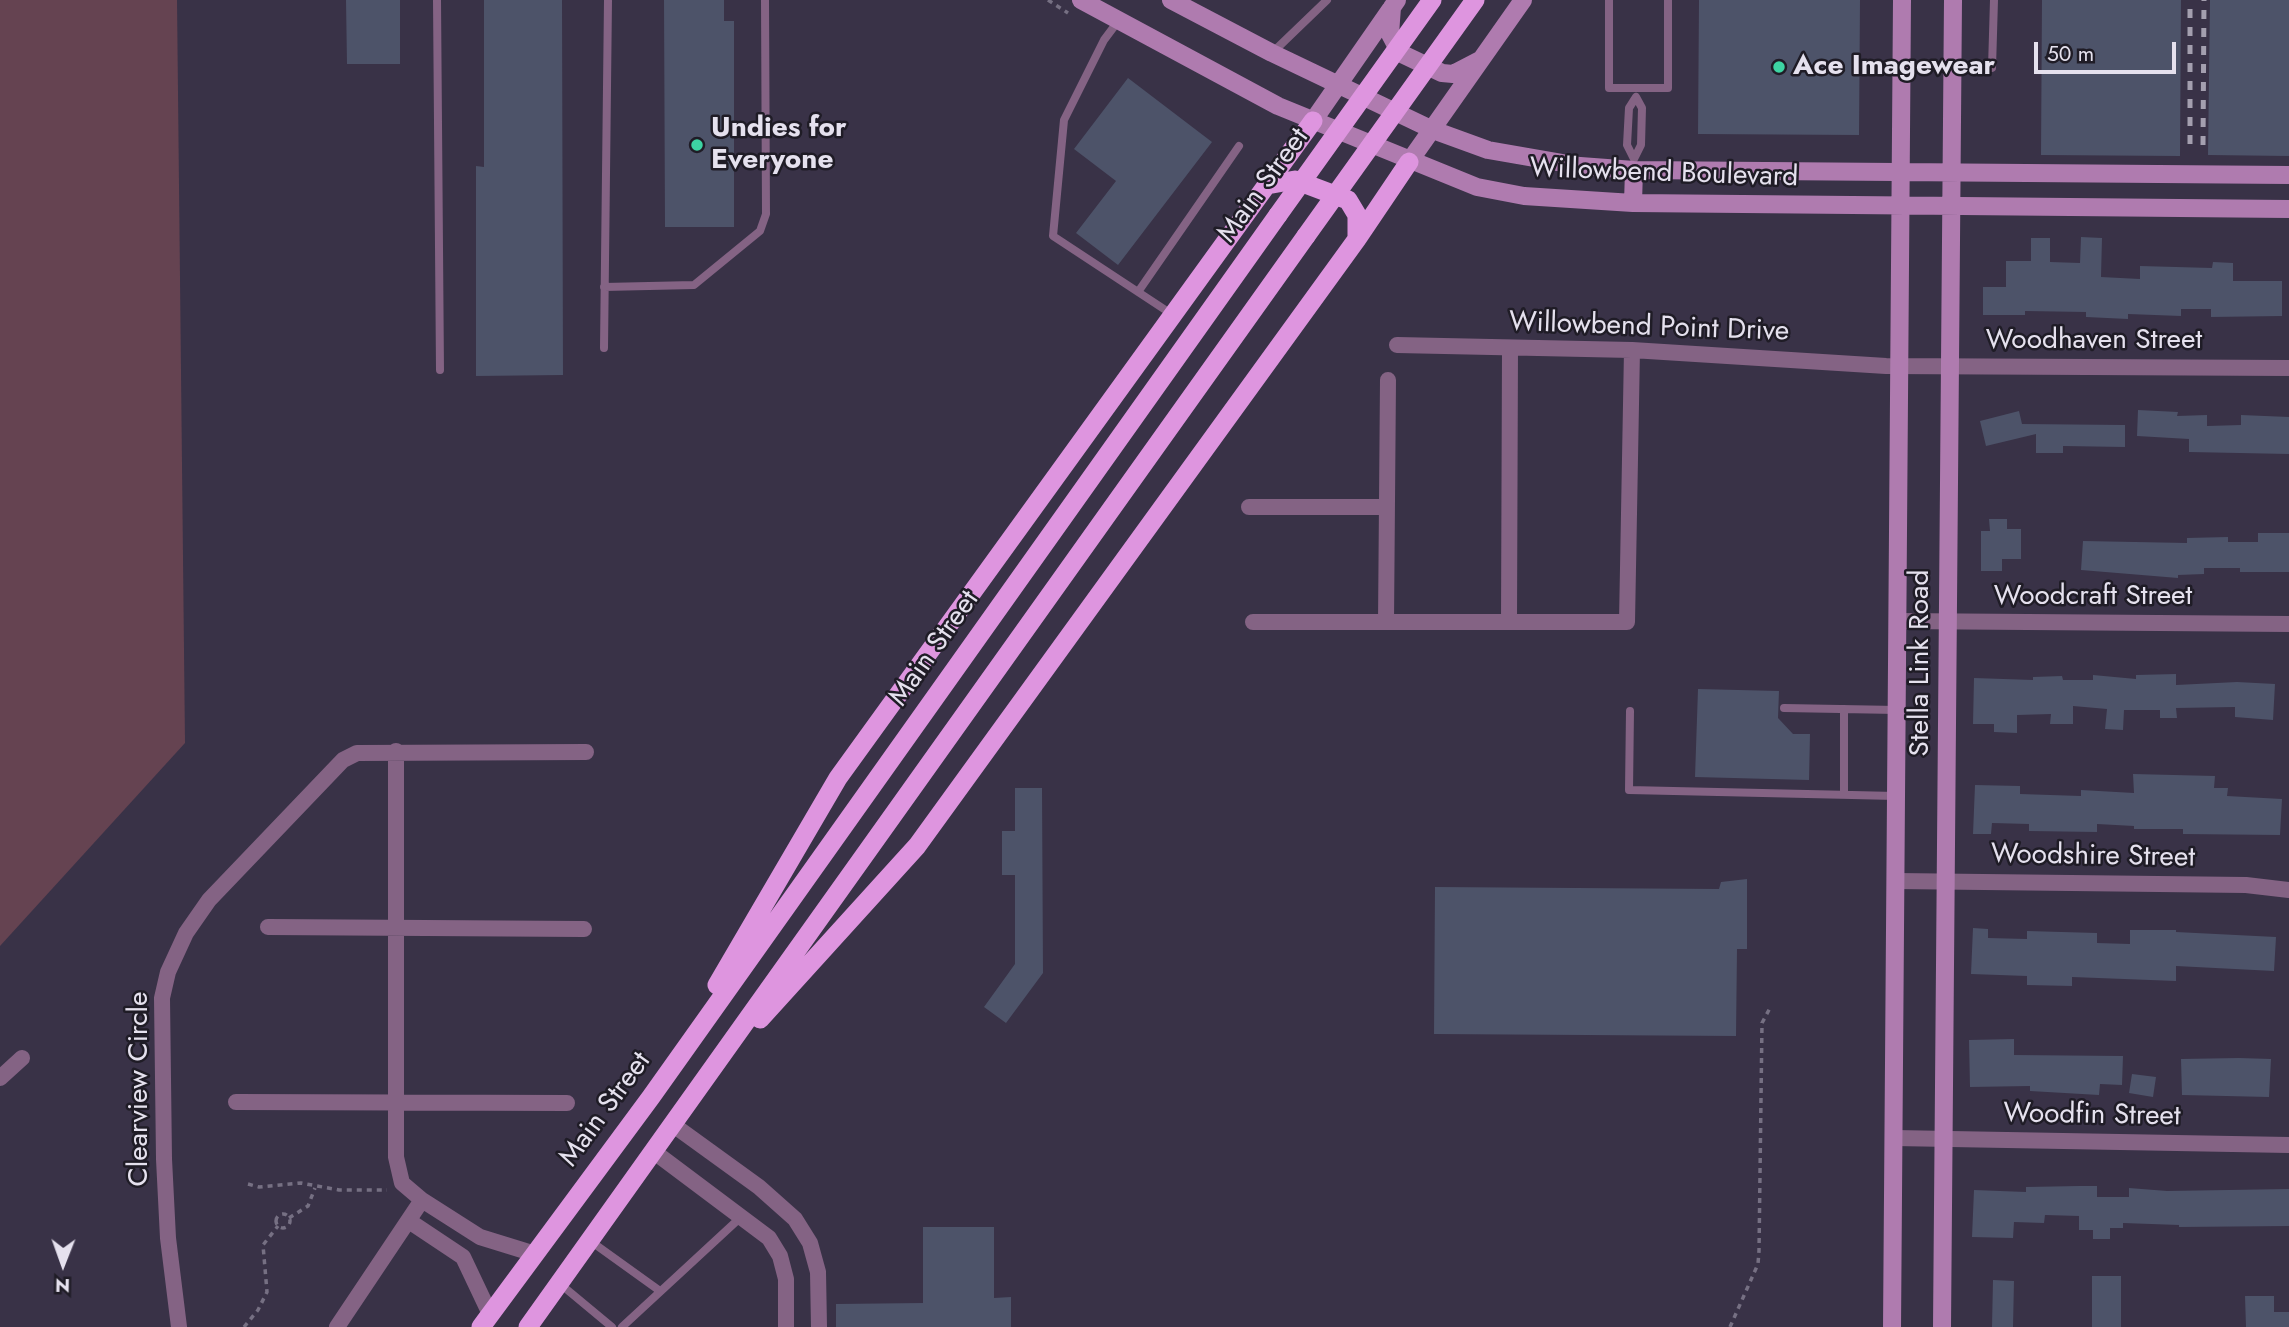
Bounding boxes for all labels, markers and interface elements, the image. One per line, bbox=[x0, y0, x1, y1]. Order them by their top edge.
scale bar bbox=[2037, 28, 2179, 72]
text: 50 m bbox=[2047, 39, 2094, 69]
place label: Ace Imagewear bbox=[1793, 50, 1995, 84]
marker: Ace Imagewear bbox=[1771, 59, 1787, 75]
place label: Undies for Everyone bbox=[711, 112, 847, 178]
street label: Main Street bbox=[1211, 122, 1317, 250]
marker: Undies for Everyone bbox=[689, 137, 705, 153]
street label: Willowbend Boulevard bbox=[1529, 153, 1799, 195]
street label: Willowbend Point Drive bbox=[1508, 306, 1790, 350]
street label: Woodhaven Street bbox=[1986, 324, 2202, 358]
street label: Stella Link Road bbox=[1904, 570, 1938, 756]
street label: Woodcraft Street bbox=[1994, 580, 2192, 614]
street label: Main Street bbox=[883, 585, 987, 713]
street label: Woodshire Street bbox=[1991, 838, 2195, 876]
street label: Clearview Circle bbox=[123, 992, 157, 1186]
street label: Main Street bbox=[553, 1046, 659, 1174]
street label: Woodfin Street bbox=[2003, 1098, 2181, 1134]
north arrow bbox=[28, 1229, 98, 1299]
text: N bbox=[55, 1272, 70, 1299]

